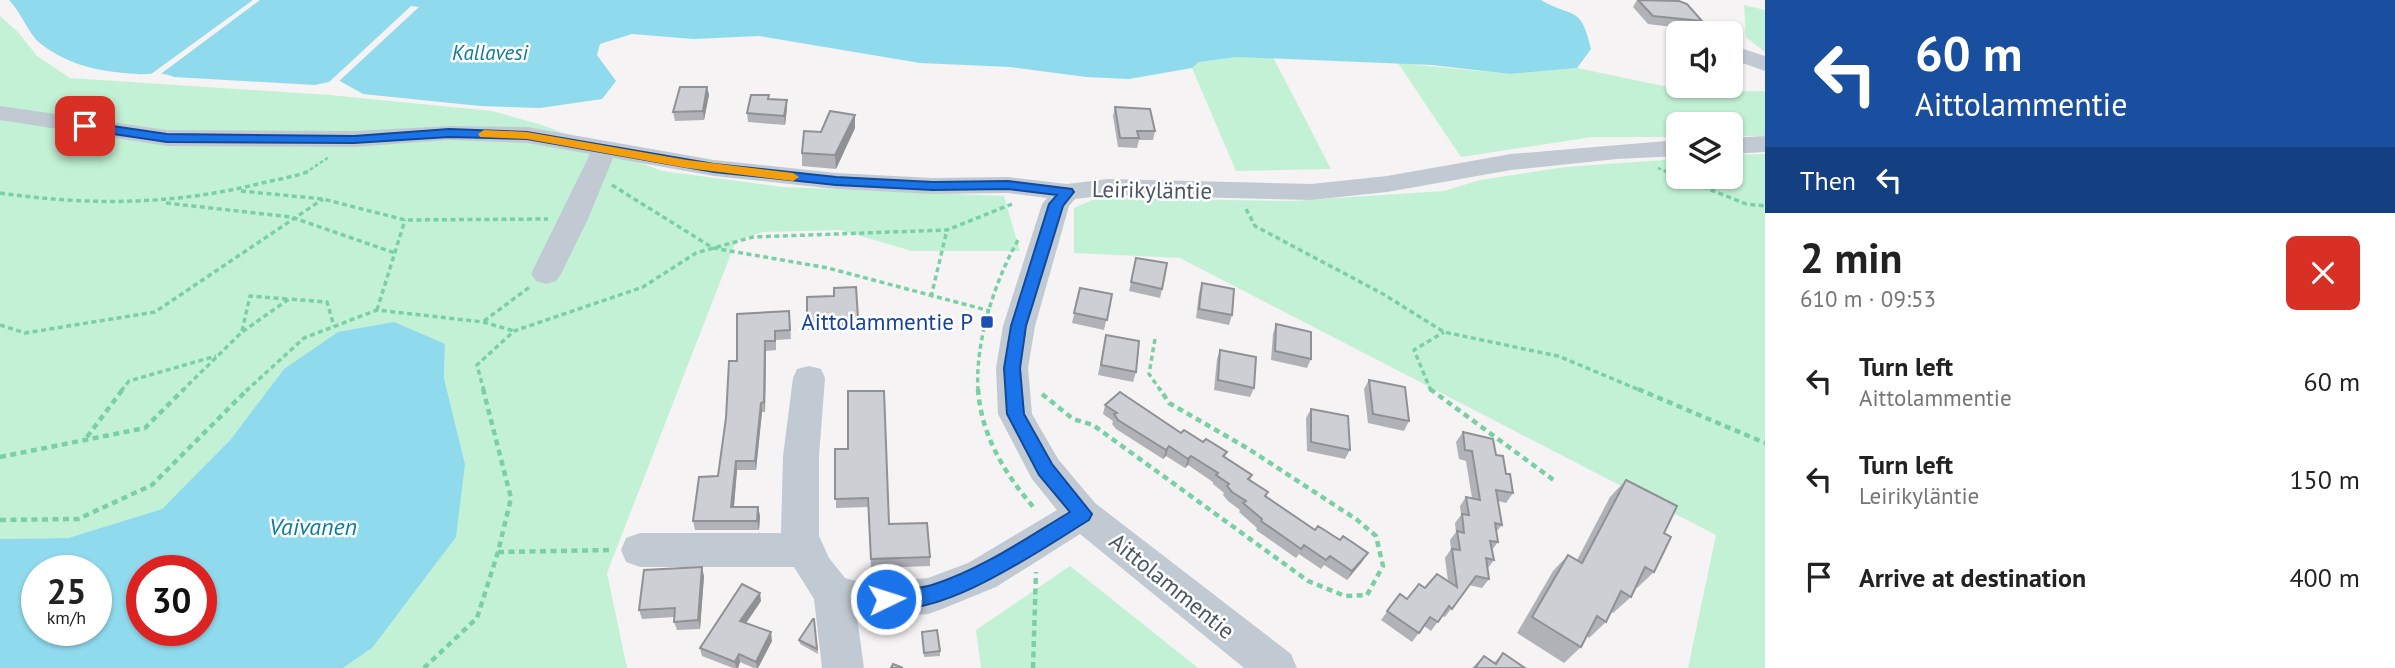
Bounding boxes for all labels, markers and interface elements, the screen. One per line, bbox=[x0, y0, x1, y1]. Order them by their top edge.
map controls bbox=[1666, 21, 1743, 189]
button: sound bbox=[1666, 21, 1743, 98]
text: 60 m bbox=[1915, 21, 2022, 85]
icon: left bbox=[1800, 28, 1891, 119]
water label: Kallavesi bbox=[452, 39, 528, 66]
text: Aittolammentie bbox=[1915, 83, 2127, 125]
pin bbox=[55, 96, 115, 156]
icon: arrive bbox=[66, 107, 104, 145]
button: layers bbox=[1666, 112, 1743, 189]
icon: left bbox=[1870, 161, 1908, 199]
text: Then bbox=[1800, 164, 1856, 197]
street label: Leirikyläntie bbox=[1092, 174, 1212, 205]
text: 2 min bbox=[1800, 230, 1902, 285]
button: close bbox=[2286, 236, 2360, 310]
text: 610 m · 09:53 bbox=[1800, 284, 1936, 313]
place label: Aittolammentie P bbox=[801, 307, 973, 336]
marker: Aittolammentie P bbox=[979, 314, 995, 330]
text: Turn left bbox=[1859, 350, 1953, 383]
icon: left bbox=[1800, 362, 1838, 400]
text: 60 m bbox=[2304, 365, 2360, 398]
text: Aittolammentie bbox=[1859, 383, 2012, 412]
text: Turn left bbox=[1859, 448, 1953, 481]
icon: left bbox=[1800, 460, 1838, 498]
text: 150 m bbox=[2289, 463, 2360, 496]
text: Leirikyläntie bbox=[1859, 481, 1979, 510]
water label: Vaivanen bbox=[269, 511, 357, 542]
street label: Aittolammentie bbox=[1104, 526, 1241, 645]
speed limit sign: 30 bbox=[126, 555, 217, 646]
icon: arrive bbox=[1800, 558, 1838, 596]
text: Arrive at destination bbox=[1859, 561, 2086, 594]
text: 400 m bbox=[2289, 561, 2360, 594]
position arrow bbox=[849, 562, 923, 636]
text: 25 bbox=[47, 568, 86, 614]
text: km/h bbox=[47, 606, 86, 629]

